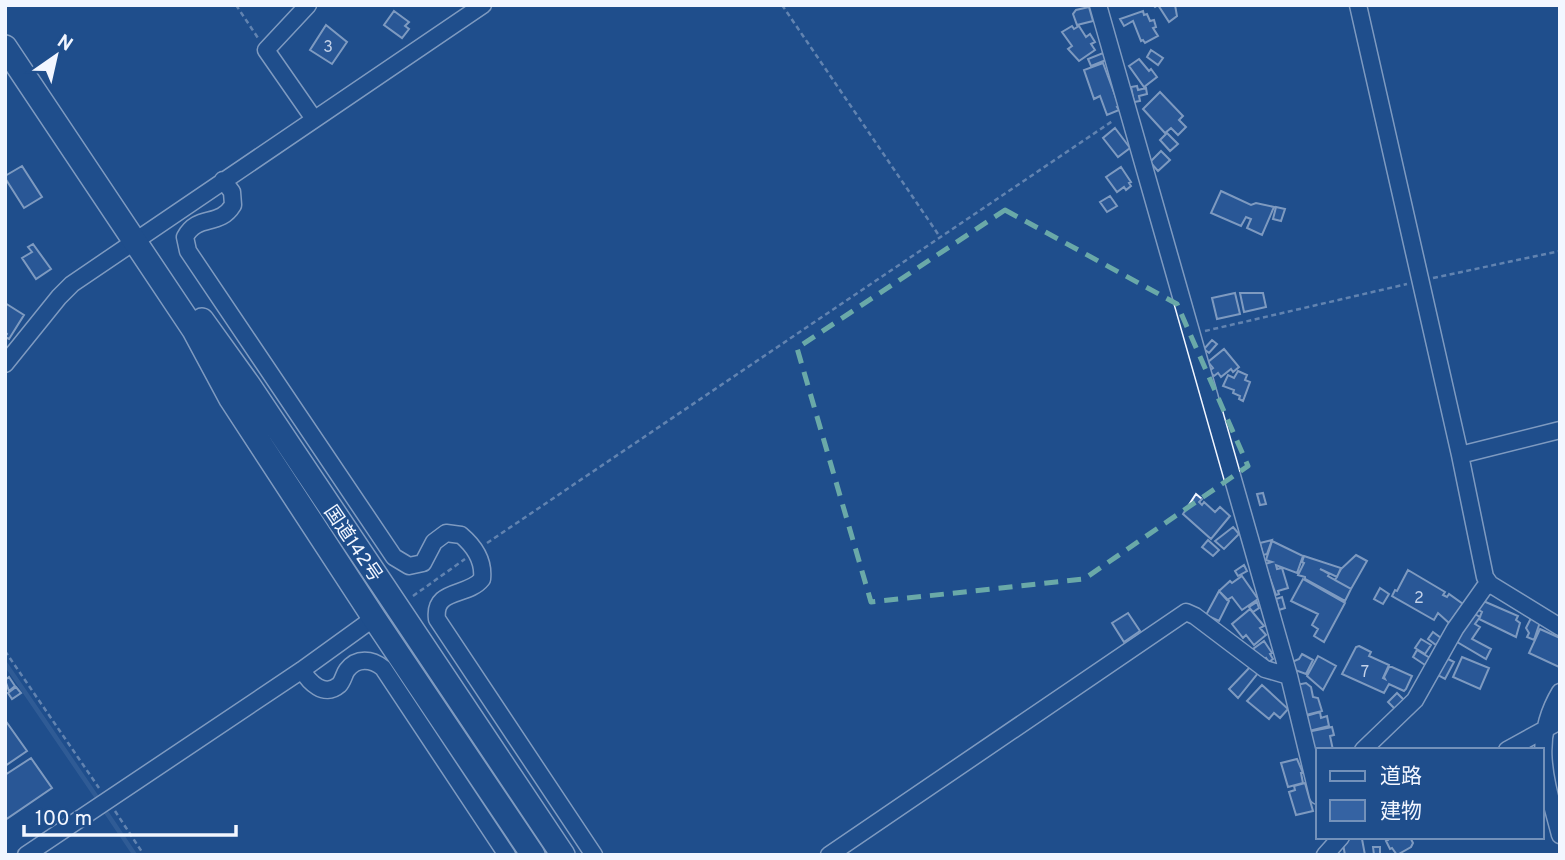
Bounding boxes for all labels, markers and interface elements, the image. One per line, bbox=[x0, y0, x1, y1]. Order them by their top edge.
north arrow bbox=[21, 21, 91, 91]
text: N bbox=[52, 30, 77, 57]
house number: 3 bbox=[323, 38, 333, 58]
street label: 国道142号 bbox=[318, 501, 387, 587]
house number: 2 bbox=[1414, 589, 1424, 609]
house number: 7 bbox=[1361, 663, 1369, 683]
legend bbox=[1316, 748, 1544, 839]
text: 道路 bbox=[1380, 764, 1422, 791]
scale bar bbox=[24, 794, 236, 838]
text: 建物 bbox=[1380, 799, 1422, 826]
text: 100 m bbox=[35, 806, 92, 833]

